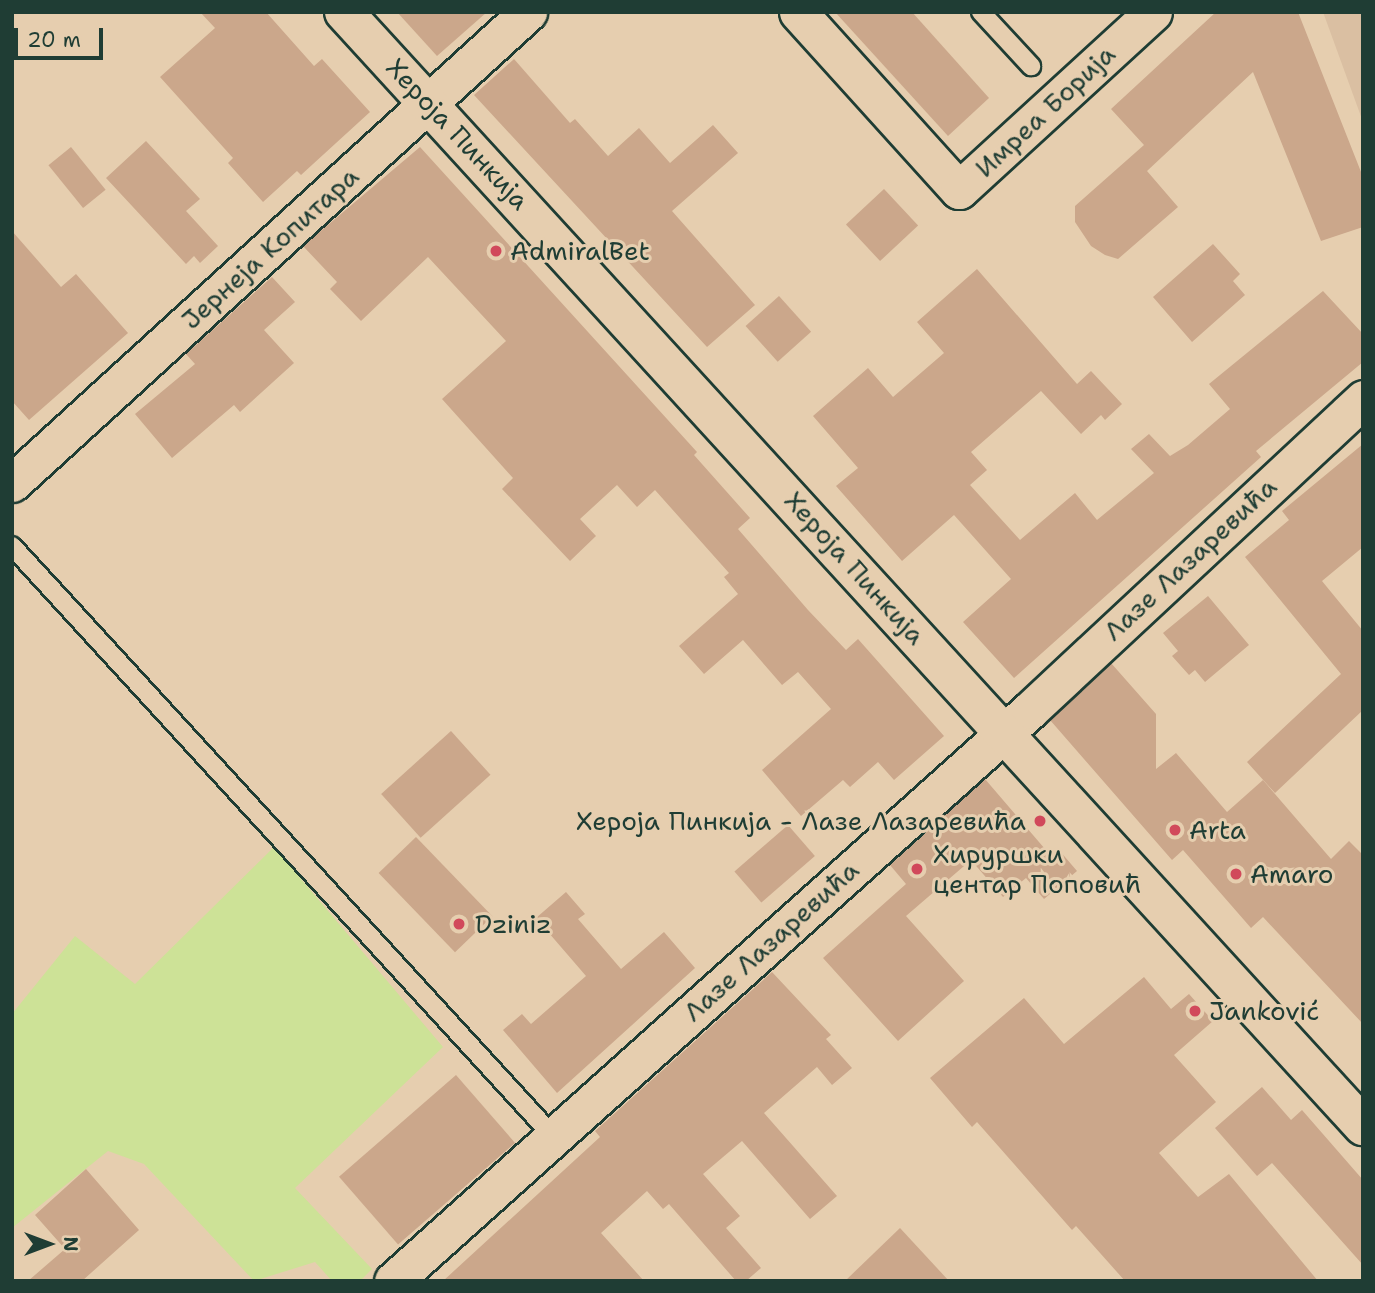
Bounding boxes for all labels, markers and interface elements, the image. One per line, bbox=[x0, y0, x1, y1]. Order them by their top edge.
scale bar bbox=[18, 14, 107, 58]
text: 20 m bbox=[27, 26, 81, 54]
street label: Имреа Борија bbox=[969, 38, 1121, 184]
street label: Хероја Пинкија bbox=[380, 52, 536, 216]
street label: Јернеја Копитара bbox=[175, 160, 365, 336]
place label: AdmiralBet bbox=[510, 235, 650, 267]
marker: AdmiralBet bbox=[488, 243, 504, 259]
street label: Лазе Лазаревића bbox=[1097, 471, 1283, 647]
street label: Хероја Пинкија bbox=[778, 485, 932, 651]
place label: Хероја Пинкија - Лазе Лазаревића bbox=[576, 805, 1026, 837]
marker: Хероја Пинкија - Лазе Лазаревића bbox=[1032, 813, 1048, 829]
place label: Arta bbox=[1189, 814, 1246, 846]
marker: Arta bbox=[1167, 822, 1183, 838]
place label: Хируршки центар Поповић bbox=[933, 838, 1141, 900]
street label: Лазе Лазаревића bbox=[677, 854, 865, 1028]
place label: Amaro bbox=[1250, 858, 1333, 890]
marker: Хируршки центар Поповић bbox=[907, 859, 927, 879]
marker: Amaro bbox=[1228, 866, 1244, 882]
place label: Dziniz bbox=[475, 908, 552, 940]
marker: Dziniz bbox=[449, 914, 469, 934]
place label: Janković bbox=[1209, 995, 1319, 1027]
marker: Janković bbox=[1187, 1003, 1203, 1019]
north arrow bbox=[14, 1209, 84, 1279]
text: N bbox=[58, 1236, 83, 1252]

